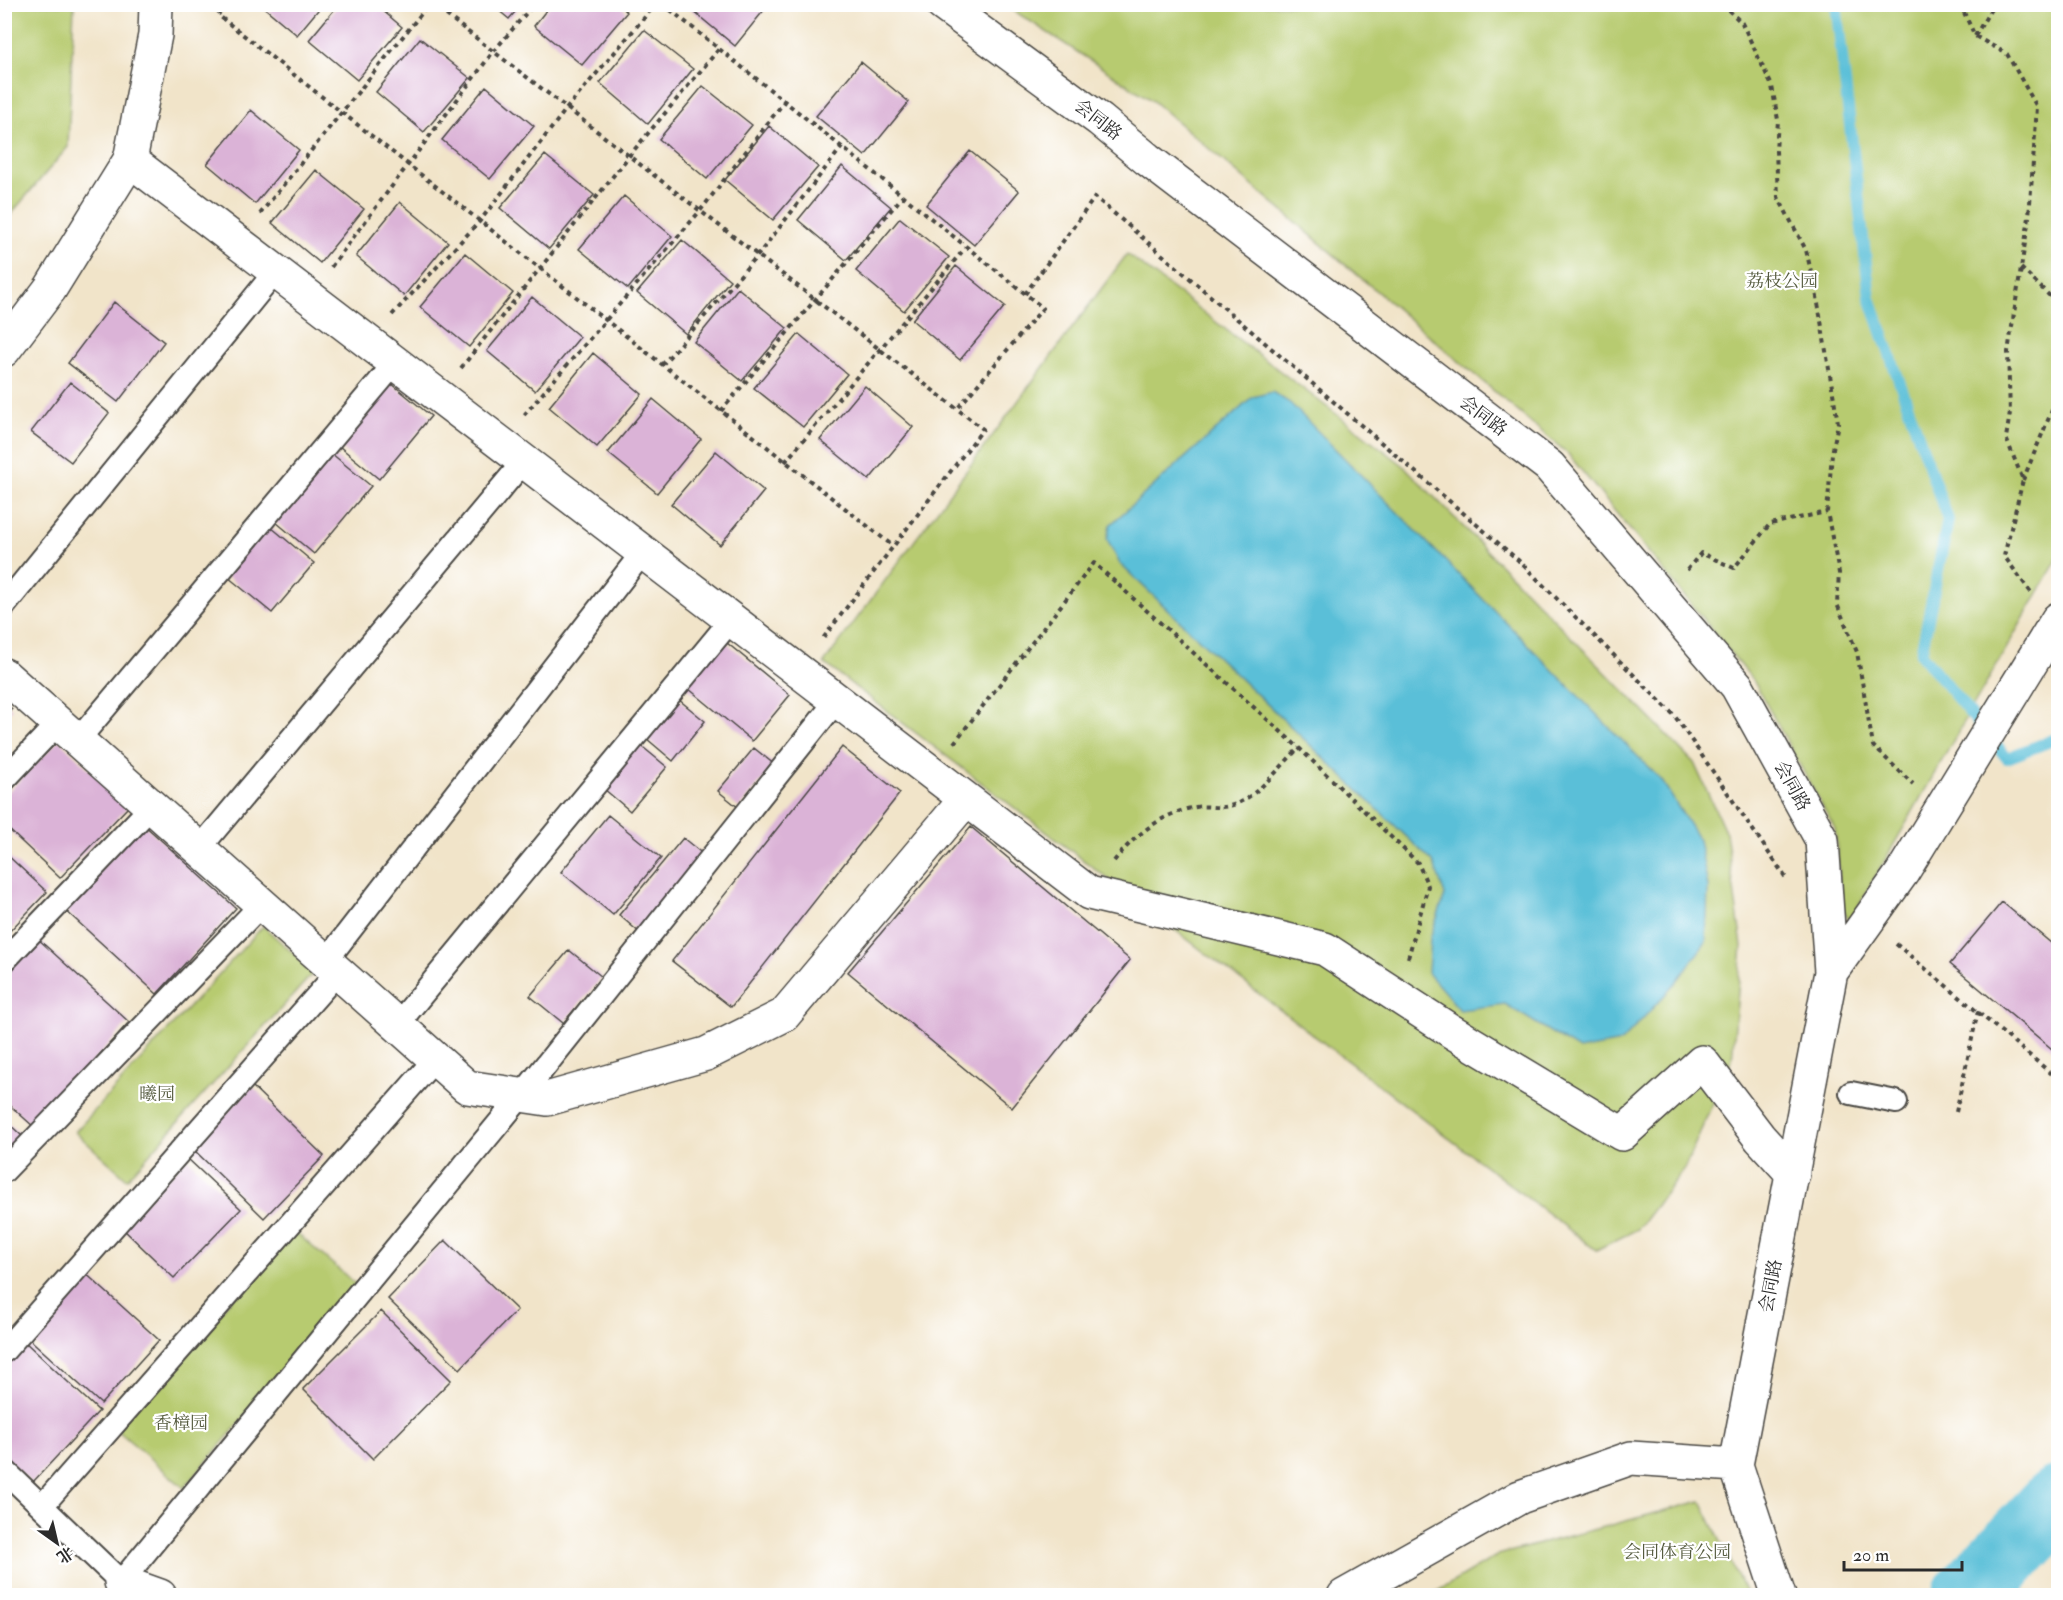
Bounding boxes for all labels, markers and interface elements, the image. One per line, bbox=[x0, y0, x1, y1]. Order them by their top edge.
street label: 会同路 bbox=[1070, 94, 1126, 146]
park label: 荔枝公园 bbox=[1746, 270, 1818, 293]
street label: 会同路 bbox=[1455, 391, 1511, 441]
street label: 会同路 bbox=[1769, 757, 1815, 815]
park label: 曦园 bbox=[139, 1083, 175, 1106]
street label: 会同路 bbox=[1755, 1257, 1787, 1315]
park label: 香樟园 bbox=[154, 1412, 208, 1435]
north arrow bbox=[27, 1513, 87, 1573]
scale bar bbox=[1844, 1534, 1962, 1572]
park label: 会同体育公园 bbox=[1623, 1541, 1731, 1564]
text: 北 bbox=[53, 1542, 77, 1567]
text: 20 m bbox=[1853, 1544, 1889, 1567]

